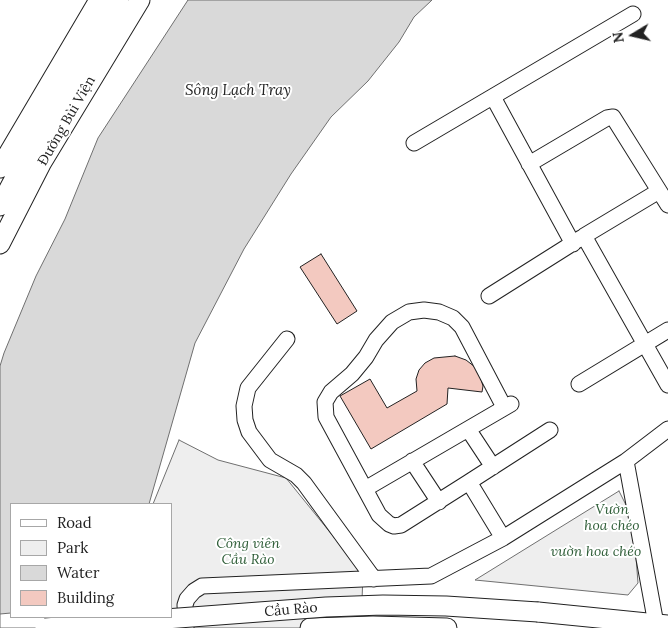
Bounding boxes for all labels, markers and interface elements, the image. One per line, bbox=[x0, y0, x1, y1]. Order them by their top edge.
north arrow bbox=[608, 10, 658, 60]
text: N bbox=[608, 31, 628, 44]
street label: Đường Bùi Viện bbox=[35, 73, 99, 169]
water label: Sông Lạch Tray bbox=[185, 82, 291, 100]
park label: Vườn hoa chéo bbox=[584, 502, 640, 534]
legend bbox=[10, 503, 172, 618]
text: Road bbox=[57, 513, 92, 532]
park label: Công viên Cầu Rào bbox=[216, 536, 280, 568]
text: Park bbox=[57, 538, 88, 557]
park label: vườn hoa chéo bbox=[551, 544, 641, 560]
text: Water bbox=[57, 563, 99, 582]
text: Building bbox=[57, 588, 114, 607]
street label: Cầu Rào bbox=[264, 599, 318, 621]

